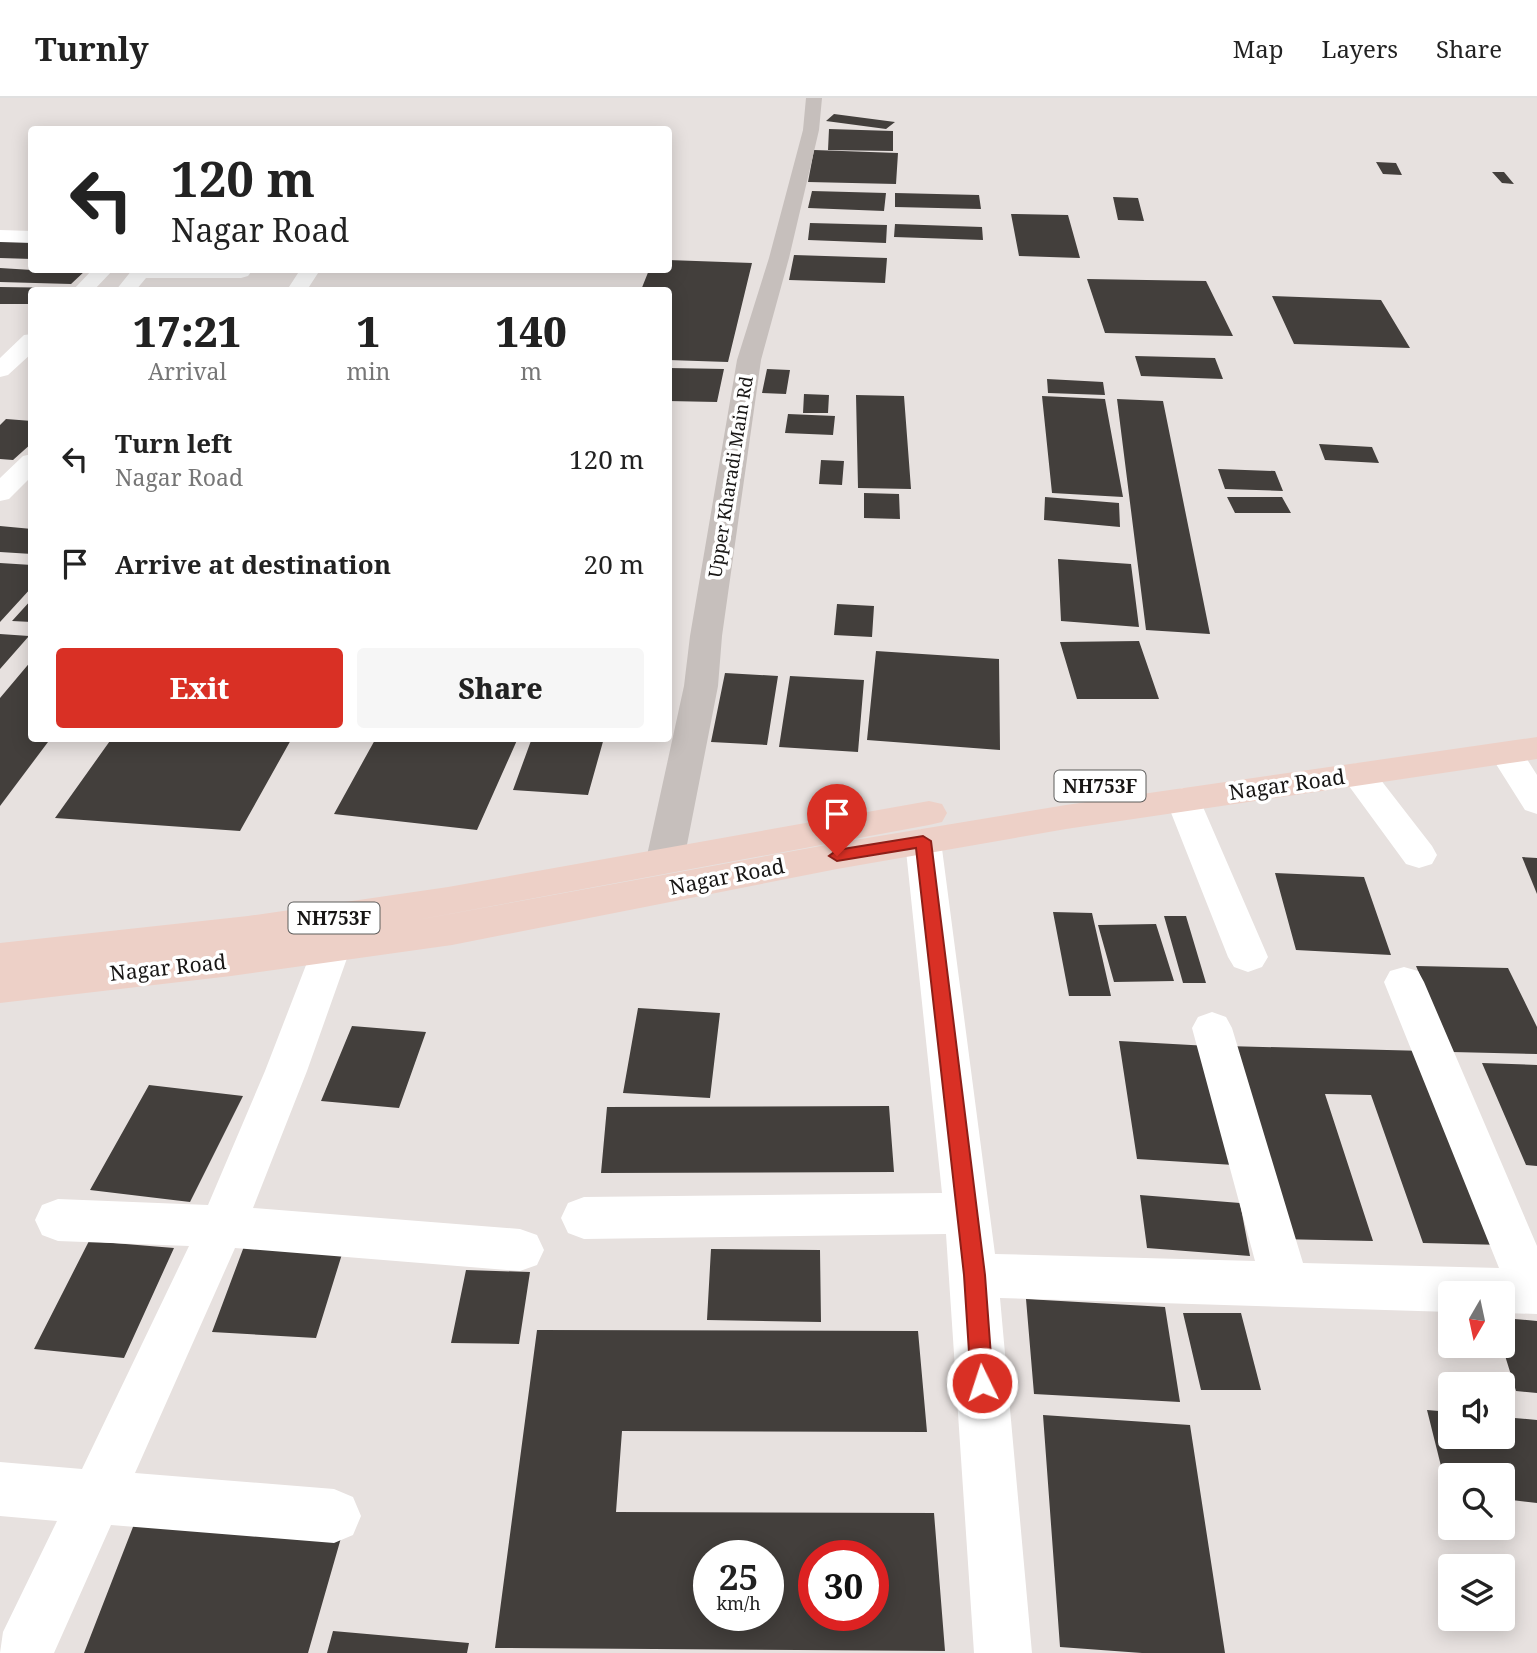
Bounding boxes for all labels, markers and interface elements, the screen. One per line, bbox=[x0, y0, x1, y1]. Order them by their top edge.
text: Turnly bbox=[35, 26, 149, 71]
text: Map bbox=[1233, 32, 1284, 65]
text: Layers bbox=[1322, 32, 1398, 65]
text: Share bbox=[1436, 32, 1502, 65]
text: 120 m bbox=[171, 145, 315, 211]
icon: left bbox=[56, 154, 147, 245]
text: Nagar Road bbox=[171, 208, 349, 251]
text: 17:21 bbox=[133, 302, 241, 359]
text: 1 bbox=[357, 302, 380, 359]
text: 140 bbox=[495, 302, 567, 359]
text: Arrival bbox=[148, 355, 227, 387]
text: min bbox=[346, 355, 390, 387]
text: m bbox=[520, 355, 542, 387]
street label: Upper Kharadi Main Rd bbox=[702, 374, 758, 579]
text: Turn left bbox=[115, 425, 232, 461]
icon: left bbox=[56, 440, 94, 478]
text: 120 m bbox=[569, 441, 644, 477]
text: Nagar Road bbox=[115, 461, 243, 493]
icon: arrive bbox=[56, 545, 94, 583]
text: Arrive at destination bbox=[115, 546, 391, 582]
text: 20 m bbox=[584, 546, 644, 582]
button: Exit bbox=[56, 648, 343, 728]
button: Share bbox=[357, 648, 644, 728]
street label: Nagar Road bbox=[1227, 762, 1347, 806]
road number: NH753F bbox=[1054, 771, 1146, 802]
pin bbox=[807, 784, 867, 856]
icon: arrive bbox=[818, 795, 856, 833]
street label: Nagar Road bbox=[667, 851, 787, 901]
road number: NH753F bbox=[288, 902, 380, 933]
street label: Nagar Road bbox=[108, 947, 228, 987]
north arrow bbox=[1438, 1281, 1516, 1358]
map controls bbox=[1438, 1281, 1515, 1631]
position arrow bbox=[945, 1346, 1019, 1420]
button: sound bbox=[1438, 1372, 1515, 1449]
button: search bbox=[1438, 1463, 1515, 1540]
speed limit sign: 30 bbox=[798, 1540, 889, 1631]
text: 25 bbox=[719, 1553, 758, 1600]
button: layers bbox=[1438, 1554, 1515, 1631]
text: km/h bbox=[716, 1591, 761, 1615]

